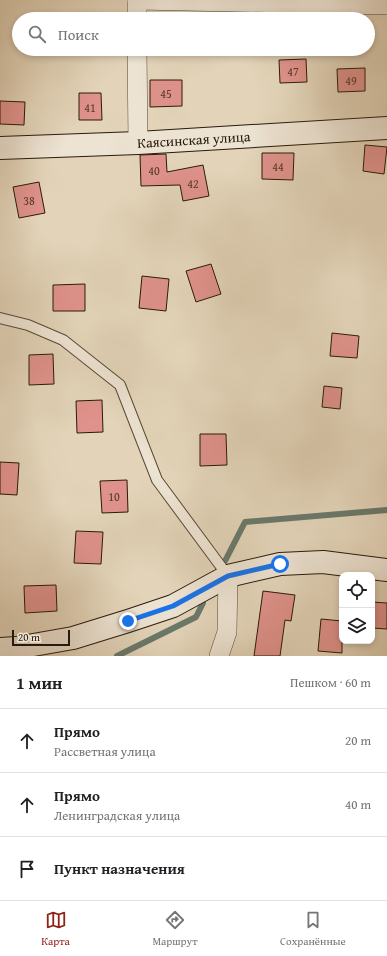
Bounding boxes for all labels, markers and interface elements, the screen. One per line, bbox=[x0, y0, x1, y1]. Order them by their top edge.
search box bbox=[12, 12, 375, 56]
icon: search bbox=[26, 23, 48, 45]
text: Поиск bbox=[58, 24, 99, 45]
house number: 47 bbox=[287, 63, 299, 80]
house number: 49 bbox=[345, 72, 357, 89]
house number: 45 bbox=[160, 85, 172, 102]
house number: 41 bbox=[84, 99, 96, 116]
street label: Каясинская улица bbox=[137, 126, 251, 153]
house number: 44 bbox=[272, 158, 284, 175]
house number: 40 bbox=[148, 162, 160, 179]
house number: 42 bbox=[187, 175, 199, 192]
house number: 38 bbox=[23, 192, 35, 209]
house number: 10 bbox=[108, 488, 120, 505]
route start bbox=[271, 555, 289, 573]
map controls bbox=[339, 572, 375, 644]
button: locate bbox=[339, 572, 375, 608]
button: layers bbox=[339, 608, 375, 644]
route end bbox=[119, 612, 137, 630]
scale bar bbox=[12, 628, 70, 647]
text: 20 m bbox=[18, 629, 40, 645]
text: 1 мин bbox=[16, 670, 62, 695]
text: Пешком · 60 m bbox=[290, 673, 371, 692]
text: Прямо bbox=[54, 721, 100, 742]
icon: ahead bbox=[16, 730, 38, 752]
text: 20 m bbox=[345, 731, 371, 750]
text: Рассветная улица bbox=[54, 742, 156, 761]
text: Прямо bbox=[54, 785, 100, 806]
icon: ahead bbox=[16, 794, 38, 816]
text: 40 m bbox=[345, 795, 371, 814]
text: Ленинградская улица bbox=[54, 806, 180, 825]
icon: arrive bbox=[16, 858, 38, 880]
text: Пункт назначения bbox=[54, 858, 185, 879]
tab: Карта bbox=[41, 909, 70, 949]
tab: Маршрут bbox=[152, 909, 197, 949]
tab: Сохранённые bbox=[280, 909, 346, 949]

